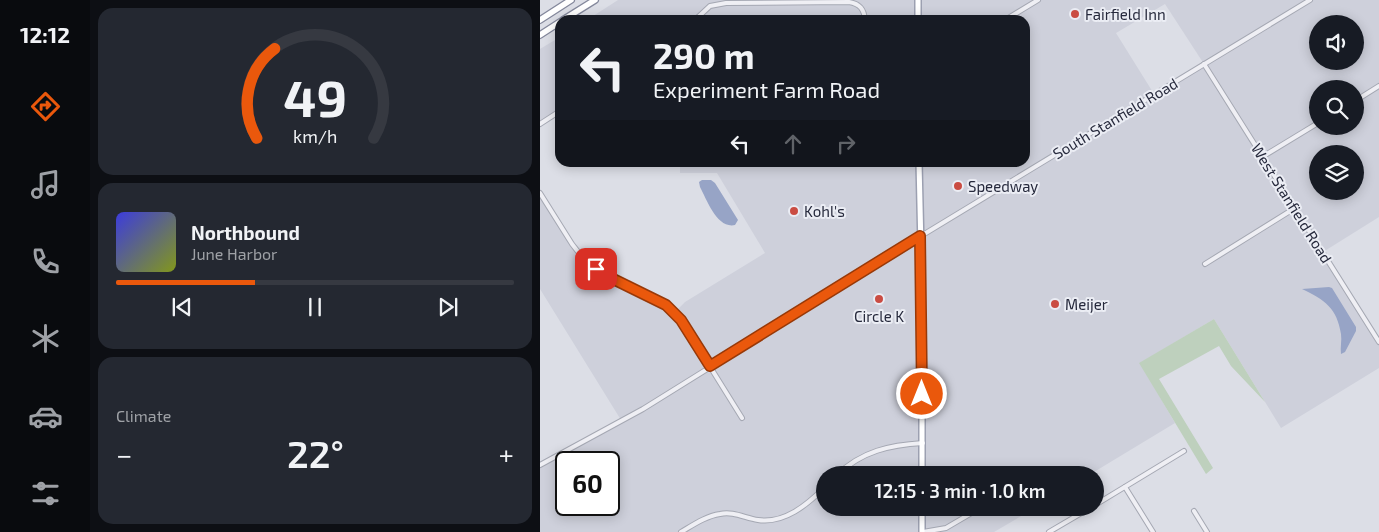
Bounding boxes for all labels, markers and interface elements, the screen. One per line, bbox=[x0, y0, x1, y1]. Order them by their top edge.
place label: Fairfield Inn bbox=[1085, 5, 1166, 23]
marker: Fairfield Inn bbox=[1069, 8, 1081, 20]
map controls bbox=[1309, 15, 1364, 200]
button: sound bbox=[1309, 15, 1364, 70]
text: 12:12 bbox=[20, 21, 70, 47]
text: 290 m bbox=[653, 34, 754, 76]
icon: left bbox=[570, 35, 635, 100]
text: 49 bbox=[283, 65, 347, 127]
street label: South Stanfield Road bbox=[1049, 74, 1181, 162]
text: Experiment Farm Road bbox=[653, 76, 880, 102]
button: search bbox=[1309, 80, 1364, 135]
icon: directions bbox=[28, 89, 63, 124]
text: km/h bbox=[293, 125, 337, 147]
icon: left bbox=[726, 130, 754, 158]
icon: ahead bbox=[779, 130, 807, 158]
icon: right bbox=[832, 130, 860, 158]
street label: West Stanfield Road bbox=[1248, 140, 1336, 266]
button: layers bbox=[1309, 145, 1364, 200]
icon: music bbox=[28, 167, 63, 202]
place label: Speedway bbox=[968, 177, 1038, 195]
marker: Speedway bbox=[952, 180, 964, 192]
place label: Kohl's bbox=[804, 202, 845, 220]
marker: Kohl's bbox=[788, 205, 800, 217]
text: Northbound bbox=[191, 221, 300, 244]
icon: phone bbox=[28, 244, 63, 279]
text: June Harbor bbox=[191, 244, 278, 263]
pin bbox=[575, 248, 617, 290]
icon: arrive bbox=[582, 255, 610, 283]
icon: previous bbox=[168, 293, 196, 321]
icon: pause bbox=[301, 293, 329, 321]
icon: next bbox=[434, 293, 462, 321]
marker: Circle K bbox=[873, 293, 885, 305]
place label: Meijer bbox=[1065, 295, 1108, 314]
marker: Meijer bbox=[1049, 298, 1061, 310]
place label: Circle K bbox=[854, 307, 904, 325]
icon: climate bbox=[28, 321, 63, 356]
position arrow bbox=[895, 367, 947, 419]
icon: car bbox=[28, 399, 63, 434]
text: Climate bbox=[116, 406, 171, 425]
text: 22° bbox=[287, 430, 344, 476]
text: − bbox=[116, 437, 132, 471]
text: + bbox=[499, 437, 514, 471]
speed limit sign: 60 bbox=[555, 451, 620, 516]
icon: filters bbox=[28, 476, 63, 511]
text: 12:15 · 3 min · 1.0 km bbox=[875, 479, 1045, 502]

